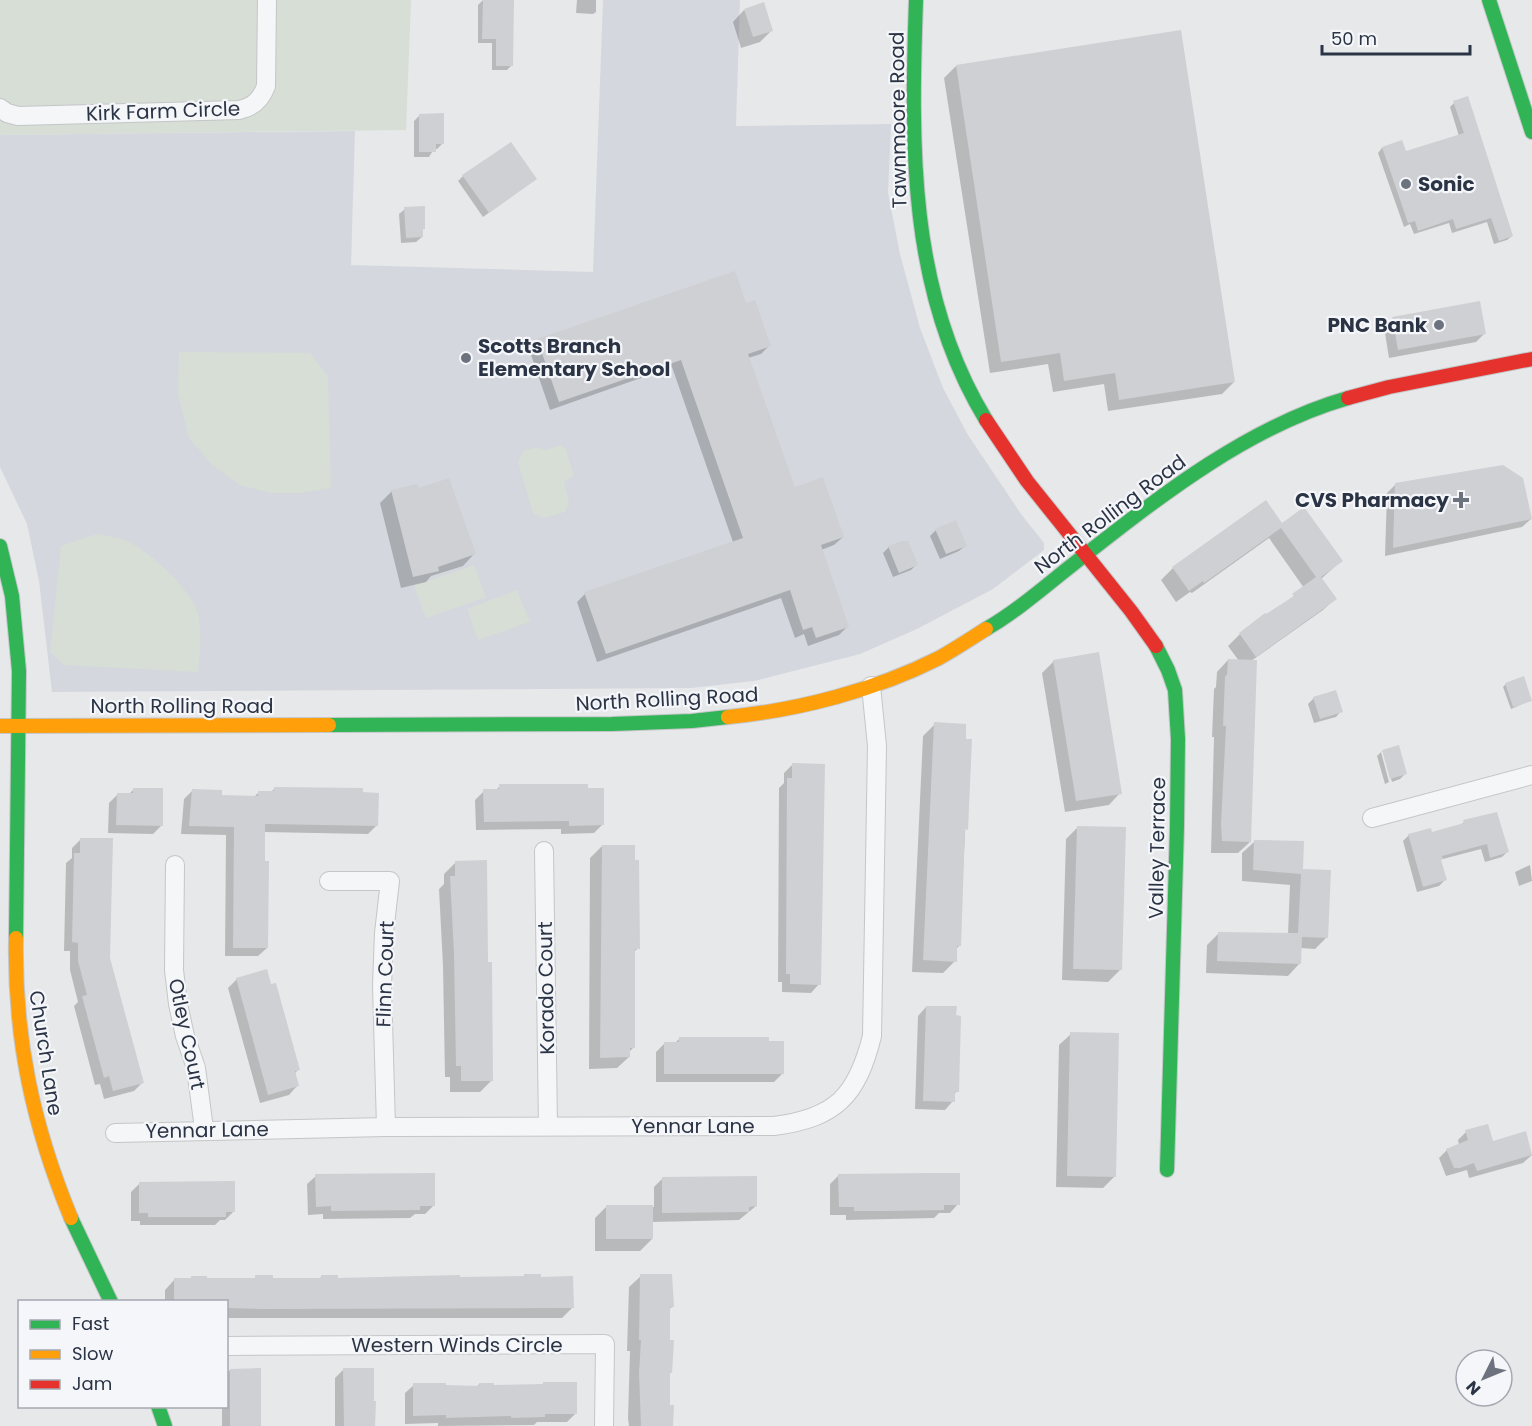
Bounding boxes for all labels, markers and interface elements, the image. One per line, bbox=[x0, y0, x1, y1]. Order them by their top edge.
scale bar bbox=[1322, 18, 1470, 56]
text: 50 m bbox=[1331, 26, 1377, 51]
street label: Tawnmoore Road bbox=[882, 31, 914, 209]
street label: Kirk Farm Circle bbox=[85, 94, 241, 128]
place label: Sonic bbox=[1418, 170, 1475, 198]
marker: Sonic bbox=[1399, 177, 1413, 191]
place label: PNC Bank bbox=[1327, 311, 1428, 339]
marker: PNC Bank bbox=[1432, 318, 1446, 332]
place label: Scotts Branch Elementary School bbox=[478, 332, 670, 383]
marker: Scotts Branch Elementary School bbox=[459, 351, 473, 365]
street label: North Rolling Road bbox=[1028, 448, 1192, 580]
place label: CVS Pharmacy bbox=[1295, 486, 1449, 514]
marker: CVS Pharmacy bbox=[1454, 493, 1468, 507]
street label: North Rolling Road bbox=[575, 680, 759, 718]
street label: North Rolling Road bbox=[90, 692, 274, 720]
street label: Valley Terrace bbox=[1142, 777, 1172, 919]
street label: Flinn Court bbox=[369, 920, 401, 1028]
street label: Korado Court bbox=[531, 921, 561, 1055]
street label: Otley Court bbox=[162, 976, 212, 1092]
street label: Church Lane bbox=[22, 989, 70, 1117]
street label: Yennar Lane bbox=[631, 1112, 755, 1140]
street label: Yennar Lane bbox=[145, 1115, 269, 1145]
legend bbox=[18, 1300, 228, 1408]
text: Fast bbox=[72, 1311, 109, 1336]
street label: Western Winds Circle bbox=[351, 1331, 563, 1359]
text: Slow bbox=[72, 1341, 114, 1366]
north arrow bbox=[1454, 1348, 1514, 1408]
text: Jam bbox=[72, 1371, 112, 1396]
text: N bbox=[1461, 1376, 1486, 1400]

